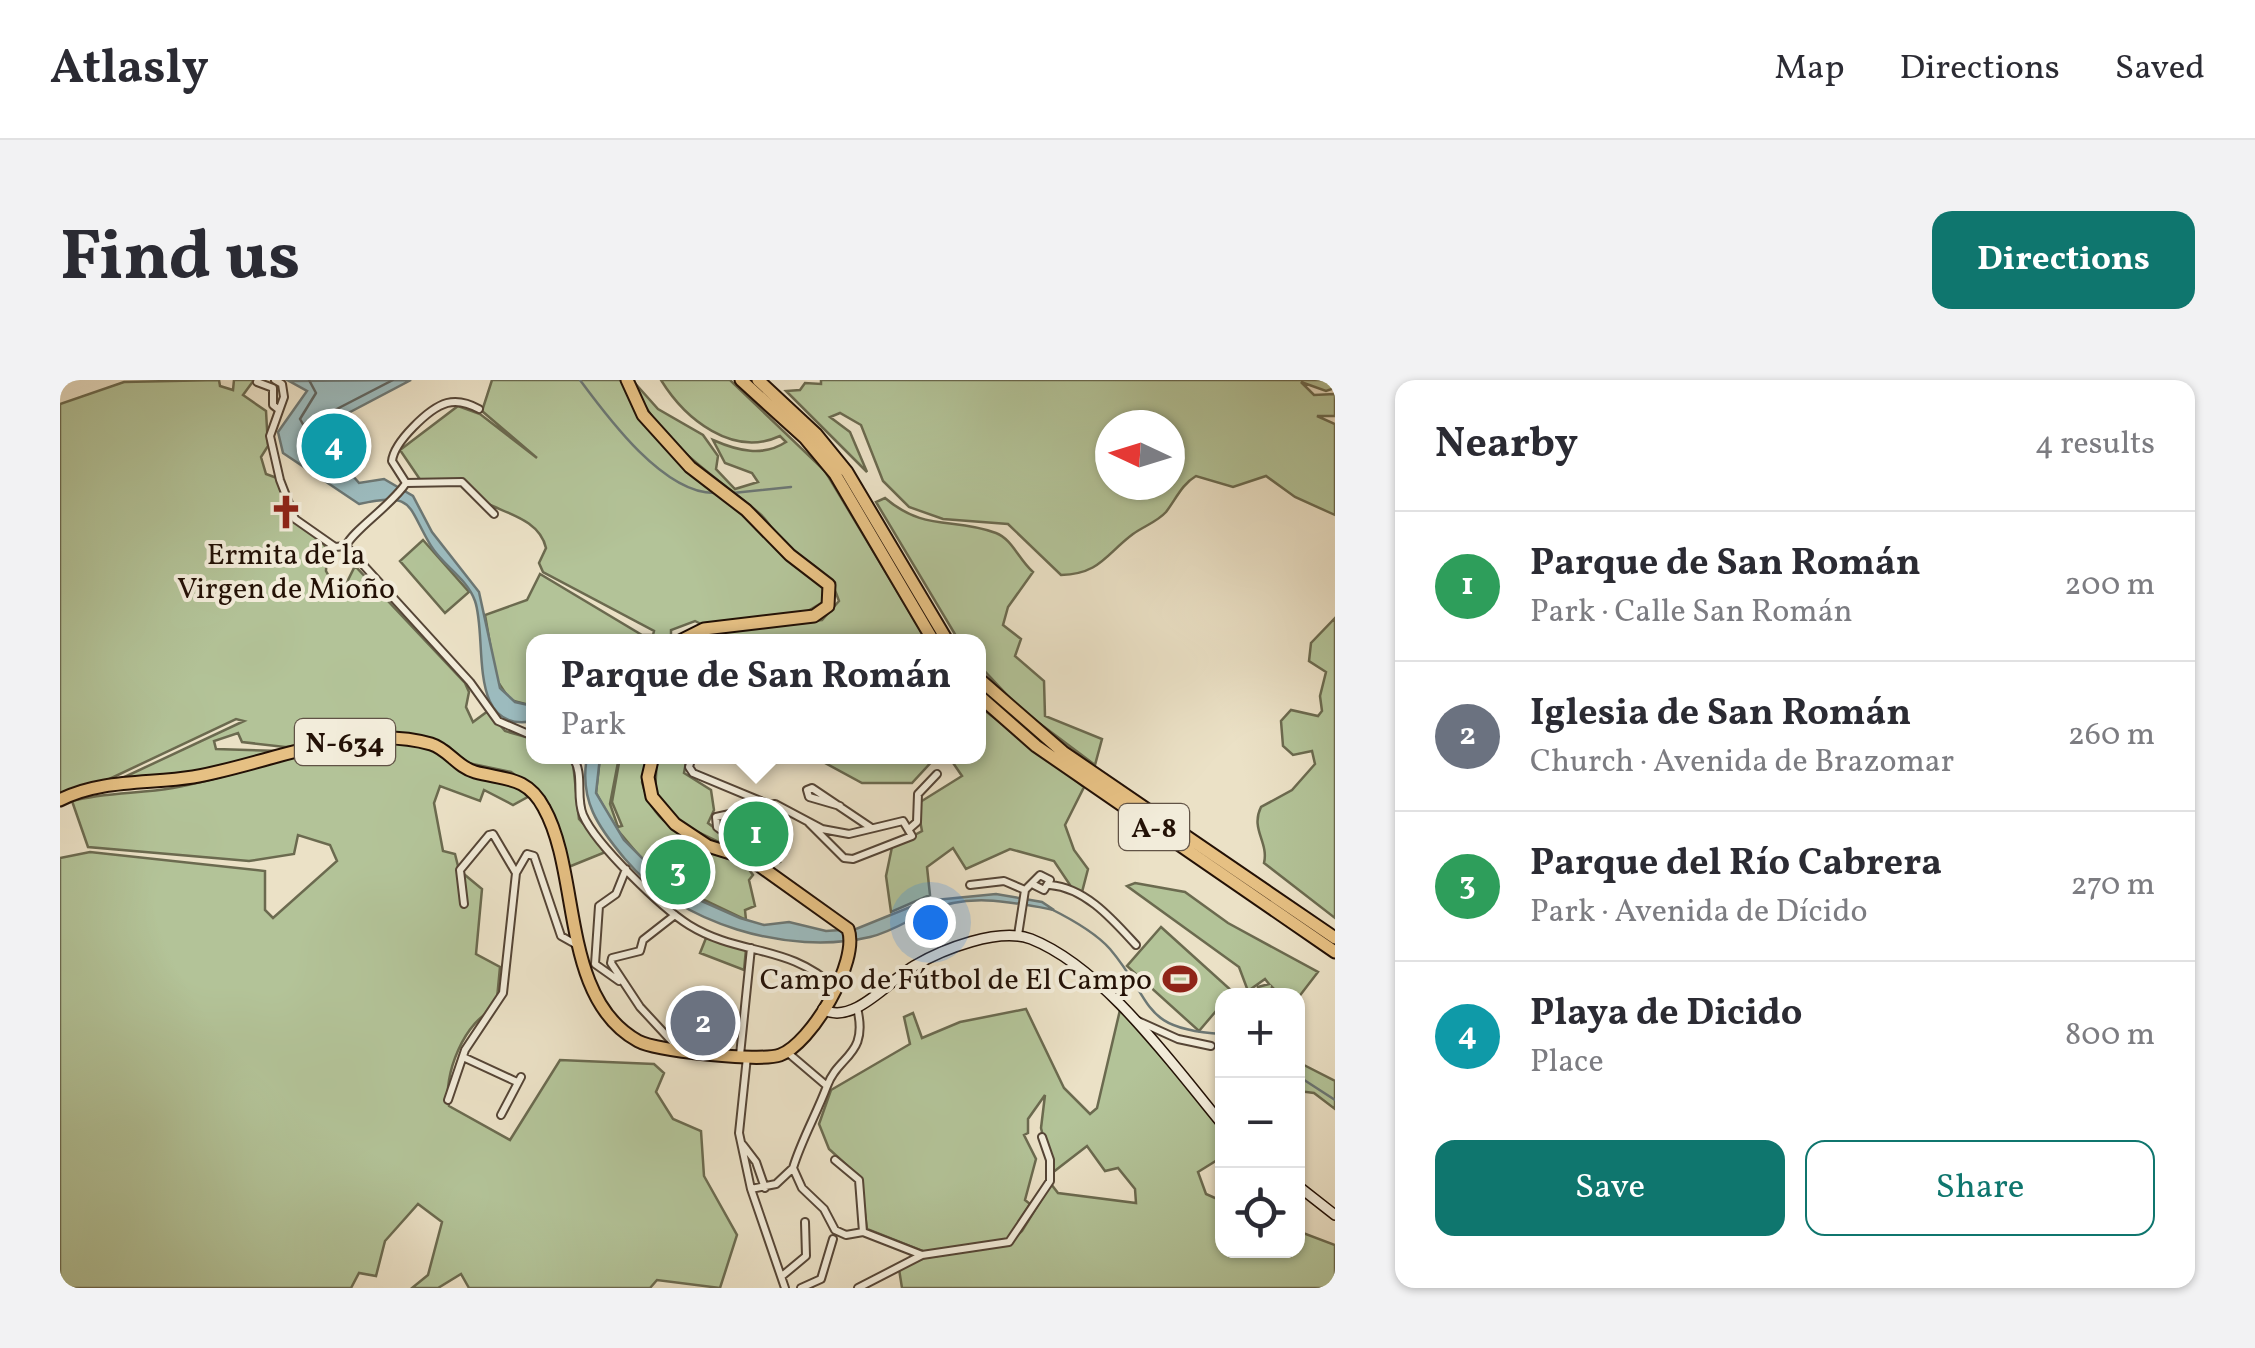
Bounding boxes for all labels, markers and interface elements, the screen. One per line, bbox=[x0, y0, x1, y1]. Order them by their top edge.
text: Atlasly bbox=[50, 36, 209, 103]
text: Map bbox=[1774, 45, 1845, 93]
text: Directions bbox=[1900, 45, 2060, 93]
text: Saved bbox=[2115, 45, 2205, 93]
text: Find us bbox=[60, 211, 300, 309]
button: Directions bbox=[1932, 211, 2195, 309]
pin: 4 bbox=[302, 408, 366, 484]
north arrow bbox=[1095, 410, 1185, 500]
text: Nearby bbox=[1435, 416, 1578, 475]
text: 4 results bbox=[2035, 423, 2155, 467]
church icon: Ermita de la Virgen de Mioño bbox=[267, 493, 305, 531]
place label: Ermita de la Virgen de Mioño bbox=[177, 535, 395, 611]
text: Parque de San Román bbox=[1530, 538, 1921, 591]
text: 1 bbox=[1461, 564, 1474, 608]
text: 200 m bbox=[2064, 564, 2155, 608]
text: Park · Calle San Román bbox=[1530, 591, 1853, 635]
popup bbox=[526, 634, 986, 764]
text: Parque de San Román bbox=[561, 651, 951, 704]
text: Iglesia de San Román bbox=[1530, 688, 1911, 741]
text: Park bbox=[561, 704, 626, 748]
text: 2 bbox=[1459, 714, 1476, 758]
text: 260 m bbox=[2068, 714, 2155, 758]
road number: N-634 bbox=[295, 719, 395, 765]
text: Church · Avenida de Brazomar bbox=[1530, 741, 1954, 785]
pin: 1 bbox=[724, 796, 788, 872]
road number: A-8 bbox=[1119, 804, 1189, 850]
pin: 3 bbox=[646, 834, 710, 910]
text: Parque del Río Cabrera bbox=[1530, 838, 1942, 891]
text: 3 bbox=[1459, 864, 1476, 908]
text: 270 m bbox=[2070, 864, 2155, 908]
text: Park · Avenida de Dícido bbox=[1530, 891, 1868, 935]
your location bbox=[905, 897, 956, 948]
place label: Campo de Fútbol de El Campo bbox=[760, 960, 1152, 1002]
sports icon: Campo de Fútbol de El Campo bbox=[1161, 960, 1199, 998]
pin: 2 bbox=[670, 986, 736, 1060]
map controls bbox=[1215, 988, 1305, 1258]
button: + bbox=[1215, 988, 1305, 1078]
text: Playa de Dicido bbox=[1530, 988, 1802, 1041]
text: 4 bbox=[1458, 1014, 1477, 1058]
text: 800 m bbox=[2065, 1014, 2155, 1058]
text: Place bbox=[1530, 1041, 1604, 1085]
button: − bbox=[1215, 1078, 1305, 1168]
button: Save bbox=[1435, 1140, 1785, 1236]
button: Share bbox=[1805, 1140, 2155, 1236]
button: locate bbox=[1215, 1168, 1305, 1258]

